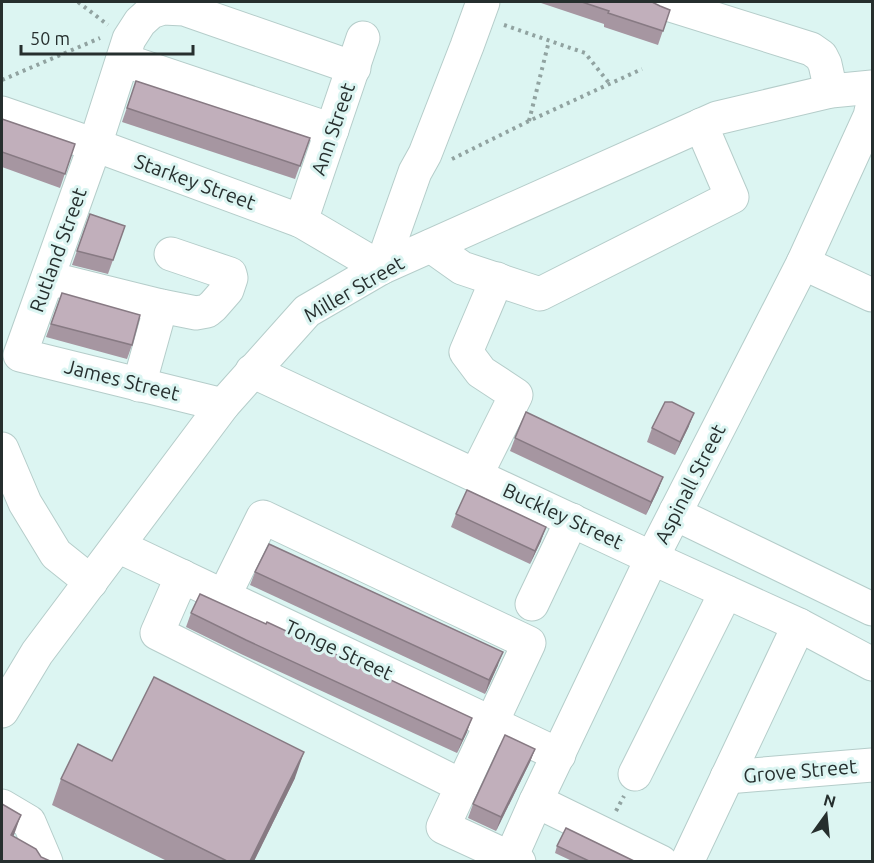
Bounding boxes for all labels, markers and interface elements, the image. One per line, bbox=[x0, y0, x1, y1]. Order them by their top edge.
scale bar bbox=[21, 18, 194, 56]
text: 50 m bbox=[30, 28, 70, 48]
street label: Ann Street bbox=[306, 79, 359, 178]
street label: Starkey Street bbox=[132, 149, 259, 214]
street label: Rutland Street bbox=[24, 184, 91, 315]
street label: Miller Street bbox=[300, 251, 408, 326]
street label: James Street bbox=[62, 354, 182, 405]
street label: Aspinall Street bbox=[650, 420, 730, 547]
street label: Buckley Street bbox=[499, 478, 627, 553]
street label: Tonge Street bbox=[282, 615, 397, 685]
street label: Grove Street bbox=[742, 754, 858, 787]
north arrow bbox=[796, 785, 856, 845]
text: N bbox=[822, 790, 838, 811]

